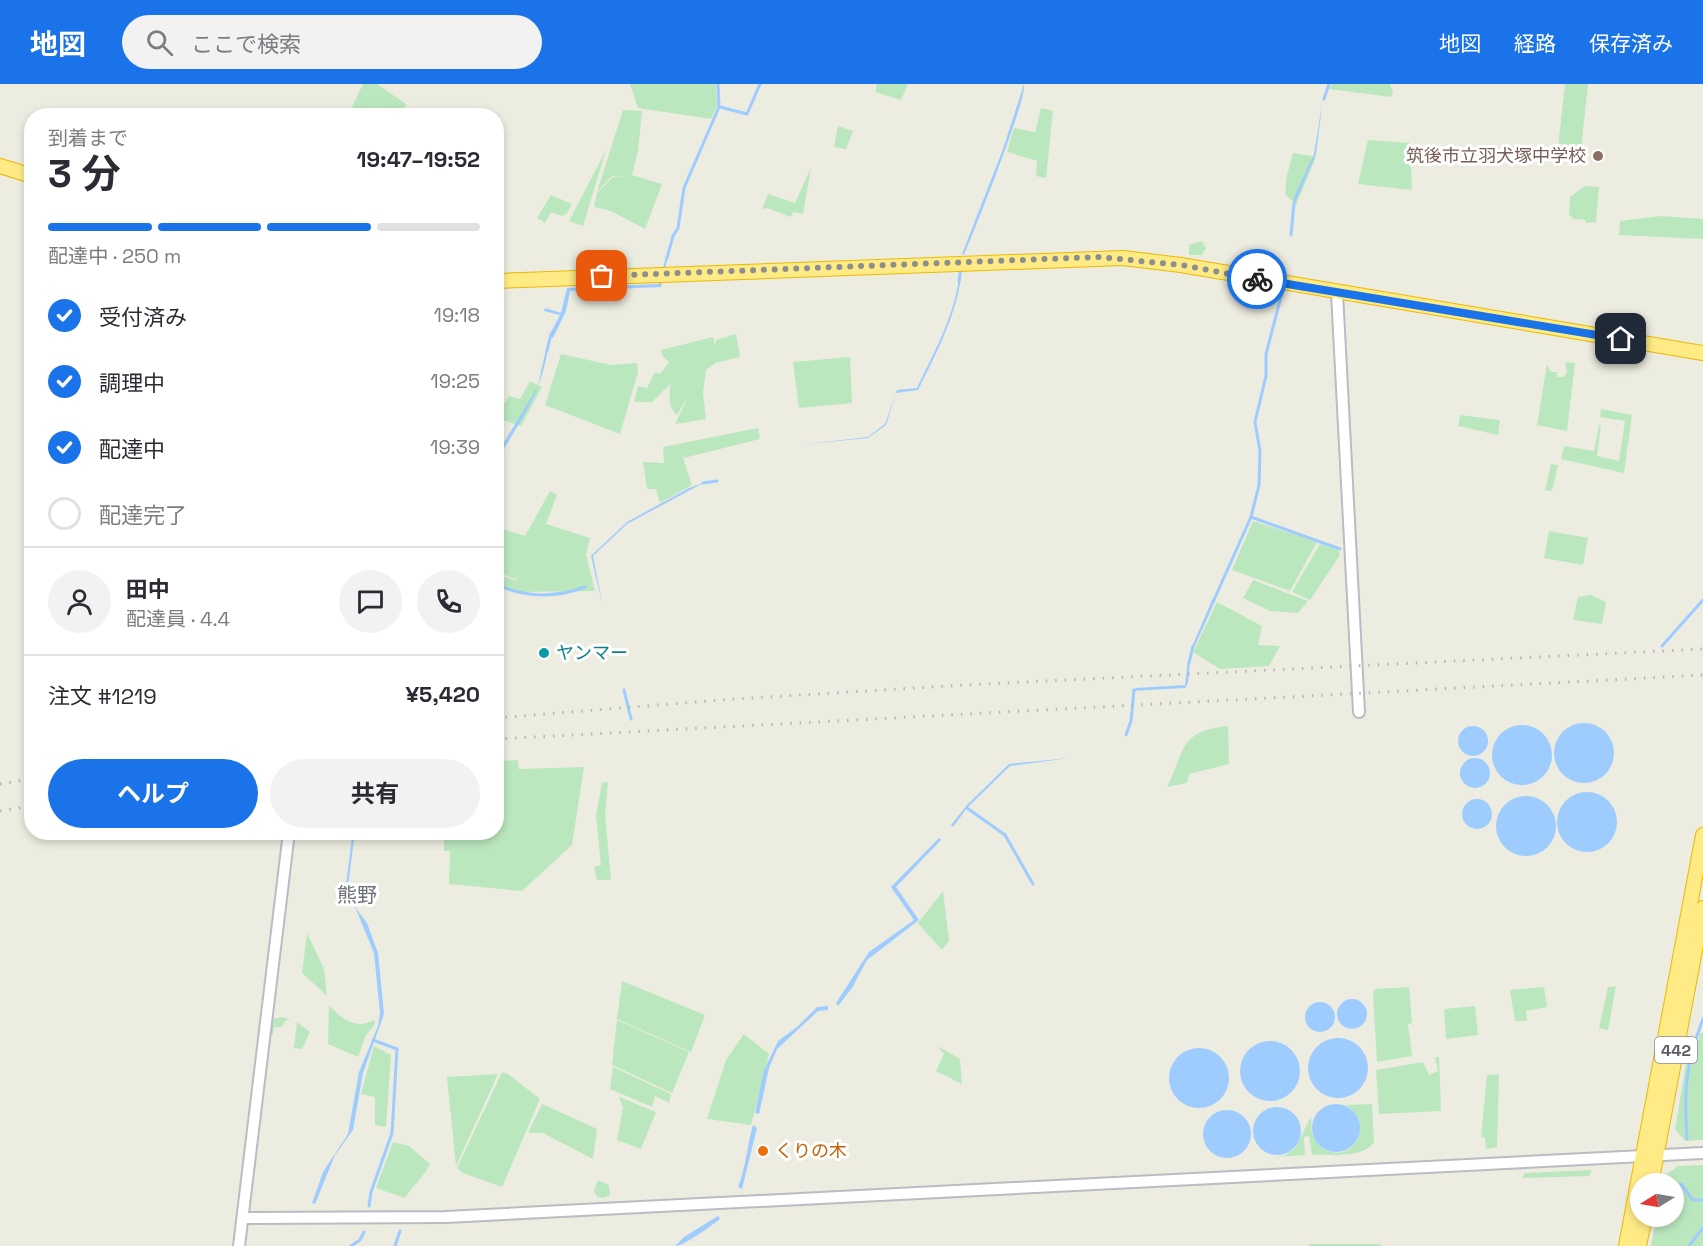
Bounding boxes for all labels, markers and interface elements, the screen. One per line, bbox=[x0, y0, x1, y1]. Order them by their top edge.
search box bbox=[122, 15, 542, 69]
text: 地図 bbox=[30, 26, 86, 62]
icon: search bbox=[143, 26, 176, 59]
text: ここで検索 bbox=[191, 30, 301, 58]
text: 地図 bbox=[1439, 30, 1481, 57]
text: 経路 bbox=[1514, 30, 1556, 57]
text: 保存済み bbox=[1589, 30, 1673, 57]
text: 到着まで bbox=[48, 125, 128, 151]
place label: 筑後市立羽犬塚中学校 bbox=[1406, 144, 1586, 167]
text: 19:47–19:52 bbox=[357, 145, 480, 173]
text: 3 分 bbox=[48, 149, 121, 198]
marker: 筑後市立羽犬塚中学校 bbox=[1591, 149, 1605, 163]
text: 配達中 · 250 m bbox=[48, 243, 181, 269]
courier bbox=[1227, 249, 1287, 309]
pin bbox=[576, 250, 627, 301]
icon: bag bbox=[585, 259, 618, 292]
icon: bike bbox=[1241, 263, 1274, 296]
icon: check bbox=[48, 299, 81, 332]
text: 19:18 bbox=[434, 302, 480, 328]
text: 受付済み bbox=[99, 303, 187, 331]
pin bbox=[1595, 313, 1646, 364]
icon: home bbox=[1604, 322, 1637, 355]
icon: check bbox=[48, 365, 81, 398]
text: 19:25 bbox=[430, 368, 480, 394]
text: 調理中 bbox=[99, 369, 165, 397]
icon: check bbox=[48, 431, 81, 464]
text: 19:39 bbox=[430, 434, 480, 460]
text: 配達中 bbox=[99, 435, 165, 463]
text: 配達完了 bbox=[99, 501, 187, 529]
button: person bbox=[48, 570, 111, 633]
button: chat bbox=[339, 570, 402, 633]
button: phone bbox=[417, 570, 480, 633]
text: 田中 bbox=[126, 575, 170, 603]
text: 配達員 · 4.4 bbox=[126, 606, 230, 632]
place label: ヤンマー bbox=[556, 641, 628, 664]
marker: ヤンマー bbox=[537, 646, 551, 660]
text: ¥5,420 bbox=[405, 680, 480, 708]
text: 注文 #1219 bbox=[48, 682, 157, 710]
button: ヘルプ bbox=[48, 759, 258, 828]
button: 共有 bbox=[270, 759, 480, 828]
district label: 熊野 bbox=[337, 882, 377, 908]
road number: 442 bbox=[1655, 1037, 1697, 1063]
place label: くりの木 bbox=[775, 1139, 847, 1162]
marker: くりの木 bbox=[756, 1144, 770, 1158]
north arrow bbox=[1630, 1173, 1684, 1227]
map controls bbox=[1630, 1173, 1684, 1227]

